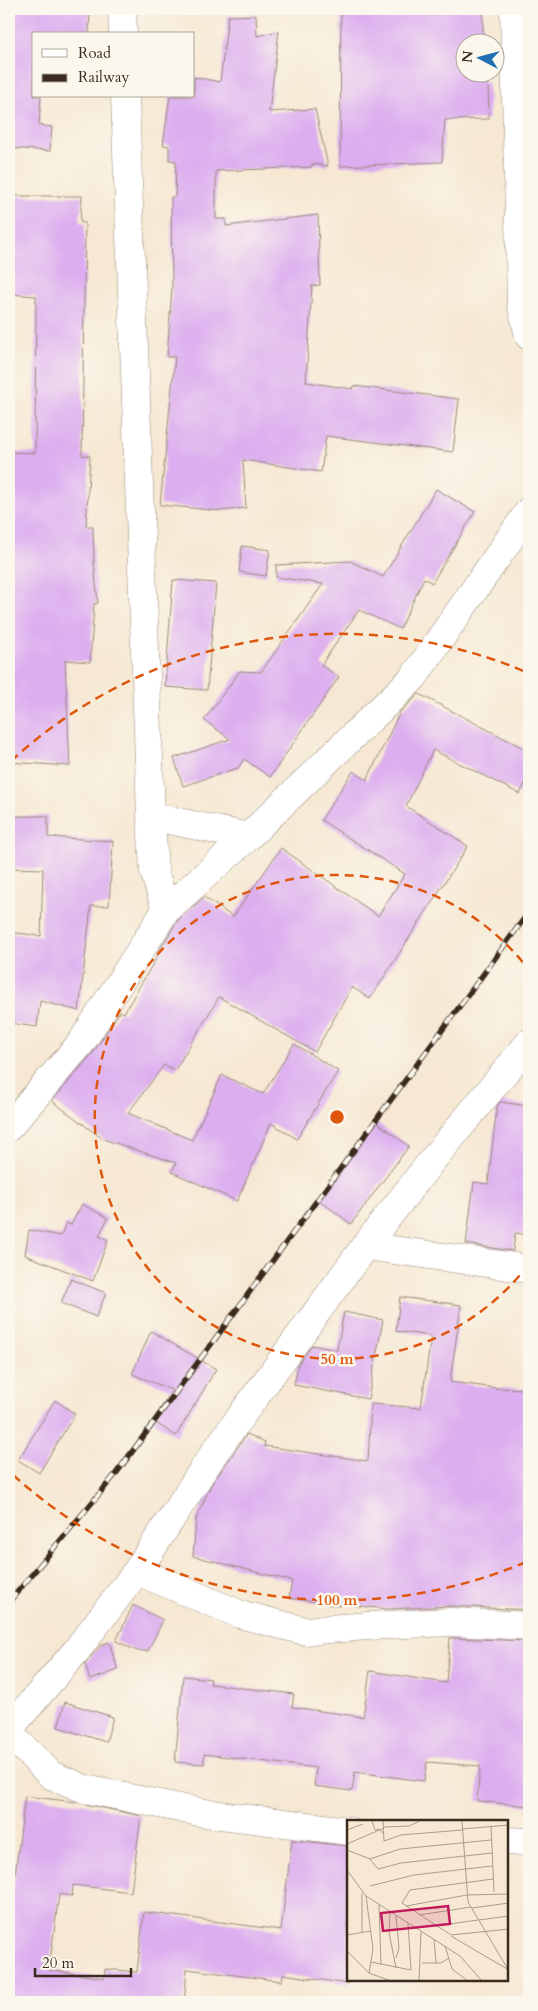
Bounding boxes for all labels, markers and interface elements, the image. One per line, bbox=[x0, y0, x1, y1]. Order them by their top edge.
legend bbox=[32, 32, 195, 98]
north arrow bbox=[456, 32, 506, 82]
text: Road bbox=[78, 43, 111, 63]
text: N bbox=[457, 50, 478, 64]
text: Railway bbox=[78, 67, 129, 87]
centre of rings bbox=[328, 1108, 346, 1126]
text: 50 m bbox=[320, 1349, 354, 1369]
text: 100 m bbox=[317, 1590, 358, 1610]
inset map bbox=[347, 1820, 508, 1981]
scale bar bbox=[35, 1946, 131, 1978]
text: 20 m bbox=[42, 1953, 74, 1973]

